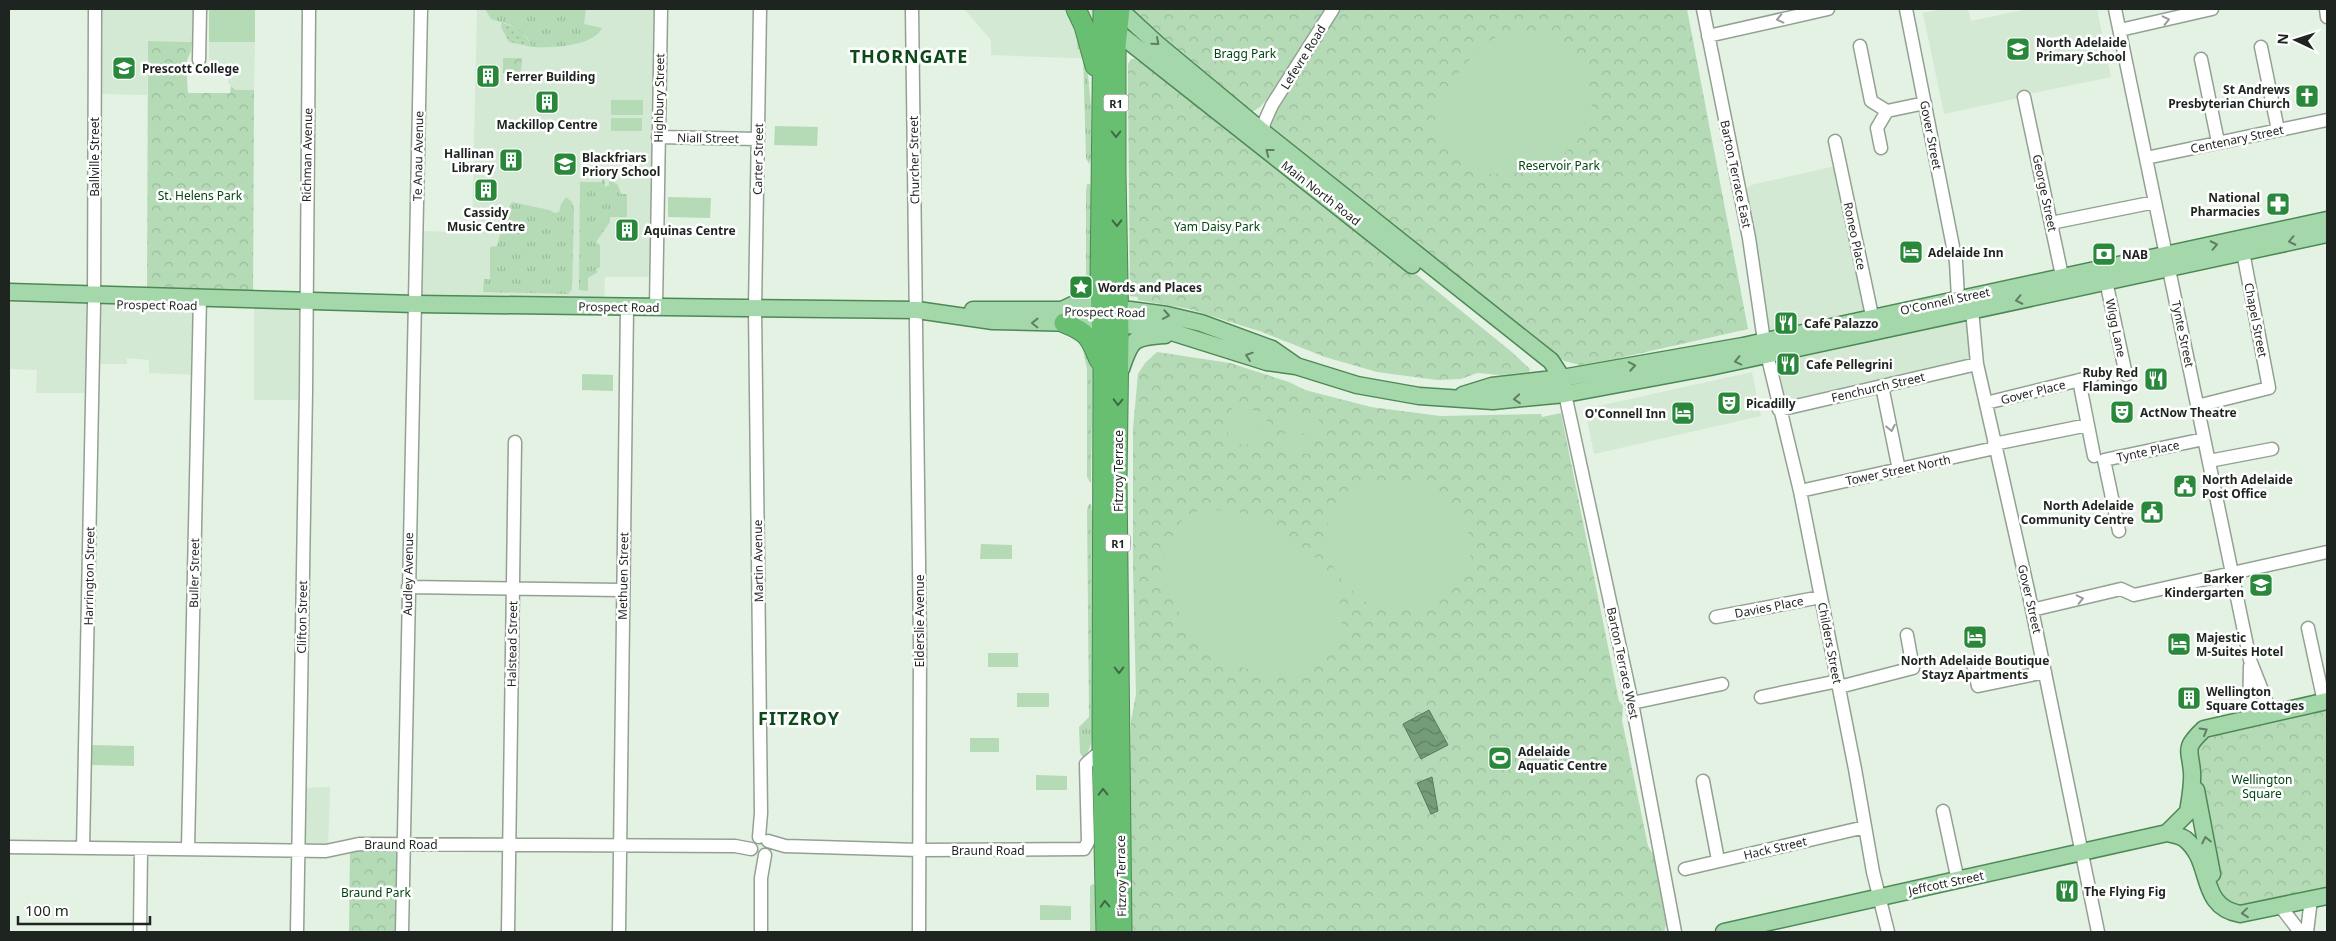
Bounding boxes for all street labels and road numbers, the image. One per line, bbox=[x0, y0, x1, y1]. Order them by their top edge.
street label: Lefevre Road bbox=[1276, 21, 1330, 93]
street label: Highbury Street bbox=[650, 53, 668, 143]
road number: R1 bbox=[1104, 95, 1128, 112]
street label: Gover Street bbox=[1916, 99, 1946, 172]
street label: Richman Avenue bbox=[298, 107, 316, 202]
street label: Te Anau Avenue bbox=[409, 111, 427, 201]
street label: Churcher Street bbox=[905, 115, 923, 204]
street label: Ballville Street bbox=[86, 117, 103, 197]
street label: Barton Terrace East bbox=[1716, 119, 1756, 230]
street label: Centenary Street bbox=[2189, 121, 2286, 157]
street label: Carter Street bbox=[749, 122, 767, 195]
street label: Niall Street bbox=[677, 129, 740, 147]
street label: George Street bbox=[2029, 153, 2062, 234]
street label: Main North Road bbox=[1278, 157, 1364, 229]
street label: Roneo Place bbox=[1840, 201, 1871, 272]
street label: Chapel Street bbox=[2240, 281, 2272, 359]
street label: O'Connell Street bbox=[1899, 283, 1992, 319]
street label: Prospect Road bbox=[116, 296, 198, 314]
street label: Wigg Lane bbox=[2102, 297, 2131, 359]
street label: Prospect Road bbox=[578, 298, 660, 316]
street label: Tynte Street bbox=[2168, 299, 2198, 370]
street label: Prospect Road bbox=[1064, 303, 1146, 321]
street label: Fenchurch Street bbox=[1830, 368, 1927, 406]
street label: Gover Place bbox=[1999, 376, 2067, 408]
street label: Fitzroy Terrace bbox=[1110, 430, 1127, 512]
street label: Tynte Place bbox=[2115, 436, 2181, 466]
street label: Tower Street North bbox=[1844, 451, 1952, 489]
street label: Martin Avenue bbox=[749, 519, 767, 602]
street label: Harrington Street bbox=[80, 526, 98, 626]
street label: Methuen Street bbox=[614, 531, 632, 620]
street label: Audley Avenue bbox=[399, 532, 417, 616]
road number: R1 bbox=[1106, 534, 1130, 552]
street label: Buller Street bbox=[185, 537, 203, 608]
street label: Gover Street bbox=[2014, 563, 2046, 636]
street label: Elderslie Avenue bbox=[911, 574, 928, 667]
street label: Clifton Street bbox=[293, 579, 311, 654]
street label: Davies Place bbox=[1733, 592, 1805, 622]
street label: Halstead Street bbox=[503, 600, 521, 687]
street label: Childers Street bbox=[1814, 601, 1846, 686]
street label: Barton Terrace West bbox=[1603, 605, 1643, 721]
street label: Hack Street bbox=[1742, 832, 1809, 864]
street label: Fitzroy Terrace bbox=[1112, 835, 1130, 917]
street label: Braund Road bbox=[364, 836, 438, 853]
street label: Braund Road bbox=[951, 842, 1025, 859]
street label: Jeffcott Street bbox=[1906, 867, 1986, 899]

